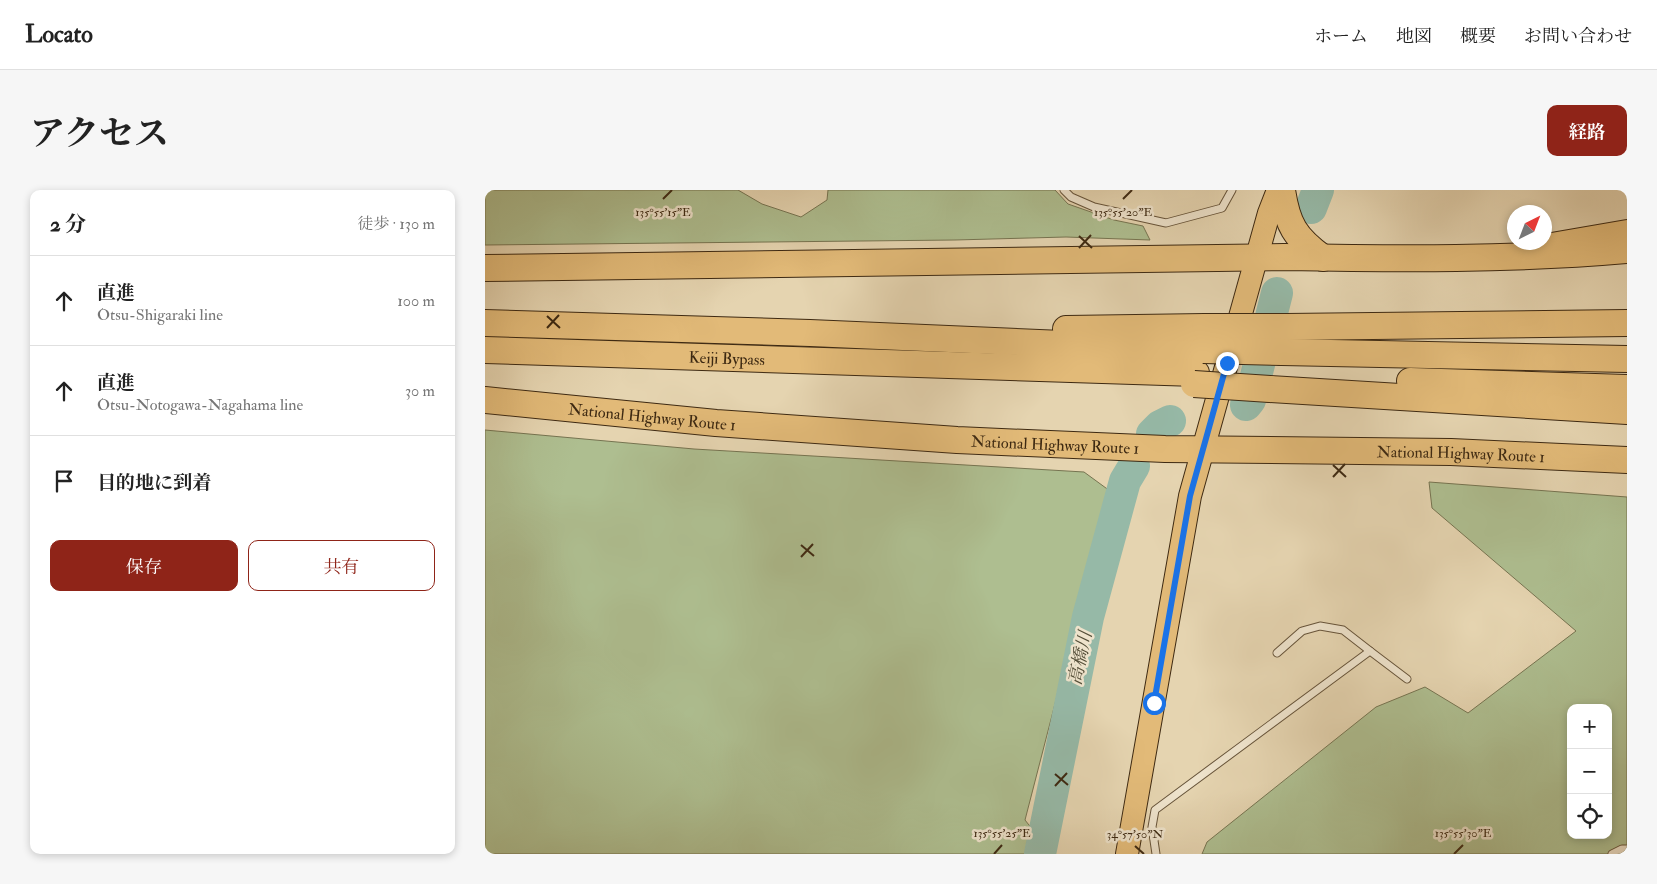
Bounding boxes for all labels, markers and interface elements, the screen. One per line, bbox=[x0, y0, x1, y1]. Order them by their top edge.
text: Locato bbox=[25, 19, 93, 50]
text: ホーム bbox=[1314, 25, 1368, 48]
text: 地図 bbox=[1396, 25, 1432, 48]
text: 概要 bbox=[1460, 25, 1496, 48]
text: お問い合わせ bbox=[1524, 25, 1632, 48]
button: 経路 bbox=[1547, 105, 1627, 156]
text: アクセス bbox=[30, 112, 169, 156]
text: 135°55'15"E bbox=[635, 205, 691, 220]
text: 135°55'20"E bbox=[1094, 205, 1152, 220]
north arrow bbox=[1507, 205, 1552, 250]
text: 2 分 bbox=[50, 211, 86, 238]
text: 徒歩 · 130 m bbox=[357, 214, 435, 234]
text: 直進 bbox=[97, 281, 135, 305]
icon: ahead bbox=[50, 287, 78, 315]
text: 100 m bbox=[397, 291, 435, 311]
text: Otsu-Shigaraki line bbox=[97, 305, 223, 325]
street label: Keiji Bypass bbox=[688, 348, 765, 370]
route end bbox=[1216, 352, 1239, 375]
text: 直進 bbox=[97, 371, 135, 395]
icon: ahead bbox=[50, 377, 78, 405]
text: 30 m bbox=[405, 381, 435, 401]
text: Otsu-Notogawa-Nagahama line bbox=[97, 395, 303, 415]
street label: National Highway Route 1 bbox=[567, 399, 737, 435]
street label: National Highway Route 1 bbox=[971, 432, 1140, 459]
street label: National Highway Route 1 bbox=[1377, 442, 1545, 467]
icon: arrive bbox=[50, 467, 78, 495]
text: 目的地に到着 bbox=[97, 471, 211, 495]
button: 保存 bbox=[50, 540, 238, 591]
button: 共有 bbox=[248, 540, 435, 591]
water label: 高橋川 bbox=[1064, 627, 1098, 687]
route start bbox=[1143, 692, 1166, 715]
map controls bbox=[1567, 704, 1612, 839]
button: + bbox=[1567, 704, 1612, 749]
button: − bbox=[1567, 749, 1612, 794]
button: locate bbox=[1567, 794, 1612, 839]
text: 135°55'25"E bbox=[973, 826, 1031, 841]
text: 135°55'30"E bbox=[1435, 826, 1492, 841]
text: 34°57'50"N bbox=[1107, 827, 1163, 842]

